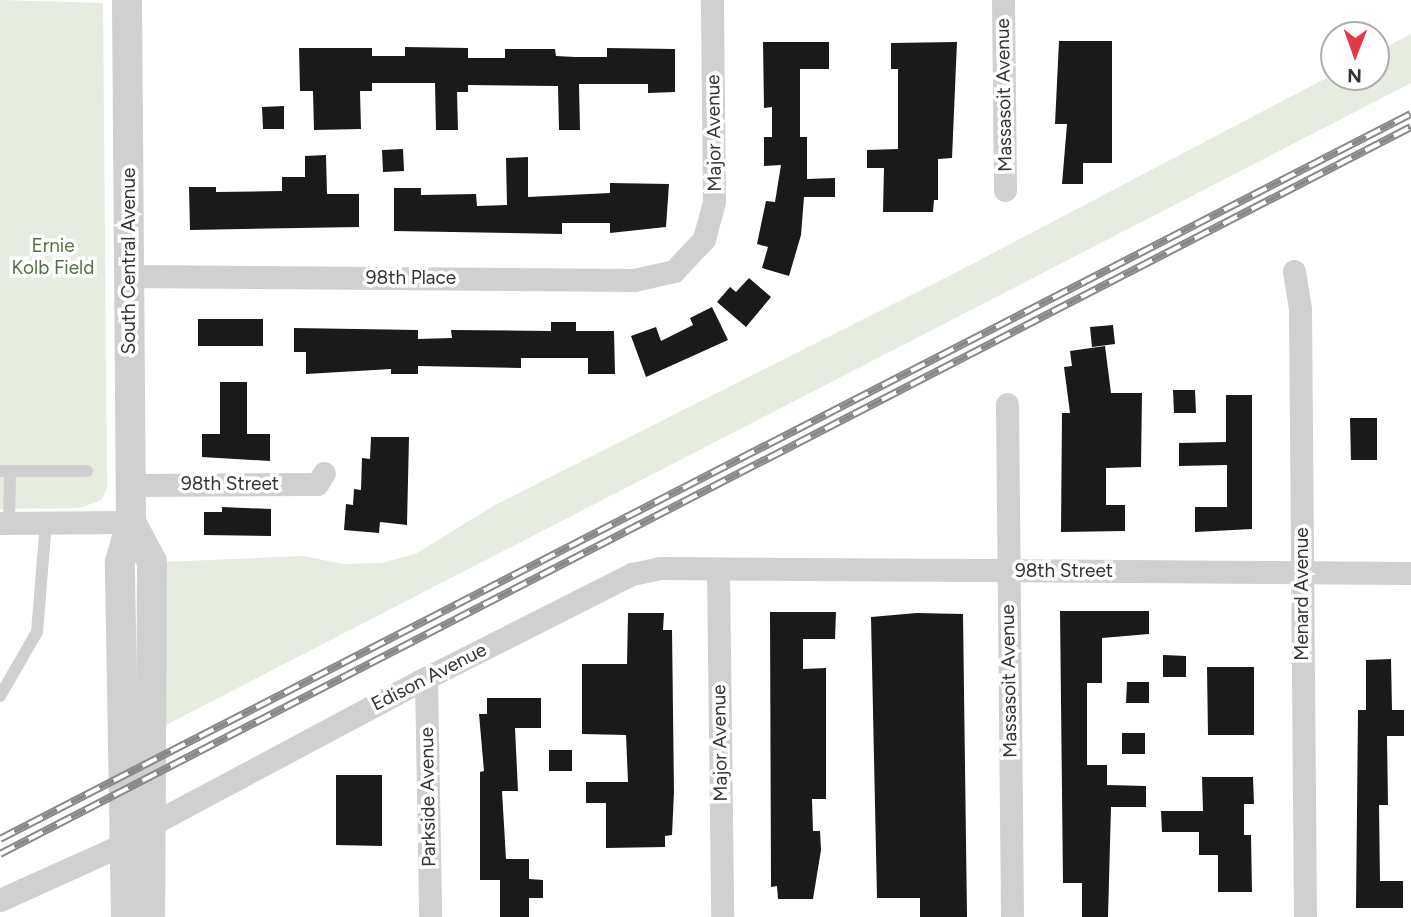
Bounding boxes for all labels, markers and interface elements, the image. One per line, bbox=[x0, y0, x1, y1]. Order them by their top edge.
street label: Massasoit Avenue bbox=[991, 18, 1017, 172]
north arrow bbox=[1320, 21, 1390, 91]
text: N bbox=[1347, 64, 1362, 87]
street label: Major Avenue bbox=[702, 74, 726, 192]
street label: South Central Avenue bbox=[118, 168, 140, 354]
park label: Ernie Kolb Field bbox=[12, 235, 94, 279]
street label: 98th Place bbox=[366, 267, 456, 289]
street label: 98th Street bbox=[181, 473, 279, 495]
street label: Menard Avenue bbox=[1291, 527, 1313, 661]
street label: 98th Street bbox=[1015, 560, 1113, 582]
street label: Massasoit Avenue bbox=[996, 604, 1022, 758]
street label: Edison Avenue bbox=[368, 638, 490, 716]
street label: Major Avenue bbox=[708, 684, 732, 802]
street label: Parkside Avenue bbox=[415, 727, 441, 867]

